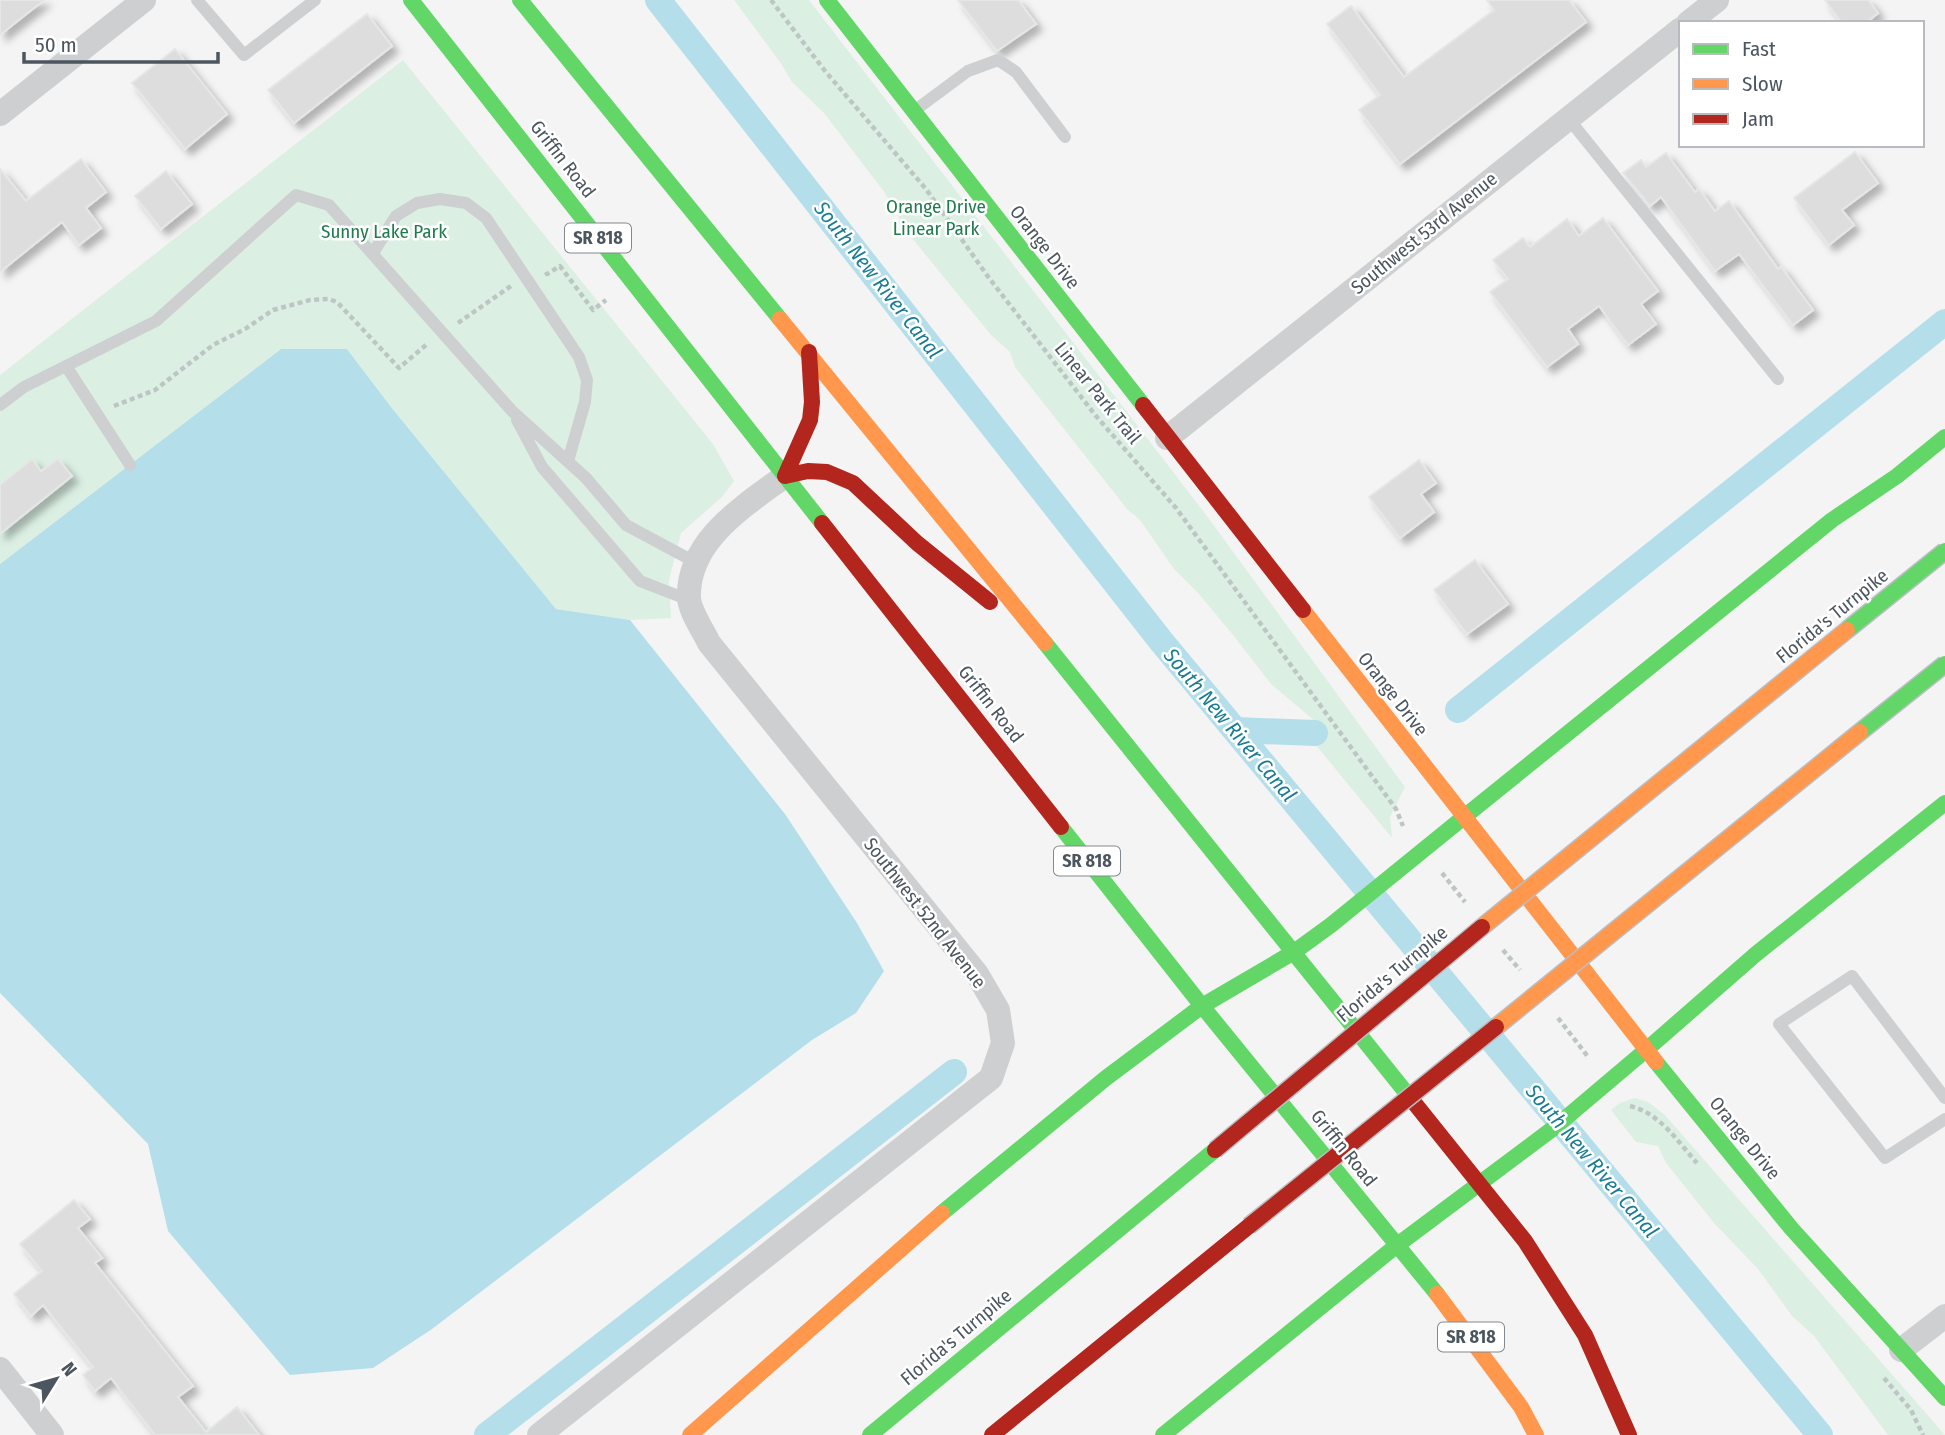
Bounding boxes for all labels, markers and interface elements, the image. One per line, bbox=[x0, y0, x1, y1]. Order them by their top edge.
scale bar bbox=[24, 21, 219, 65]
legend bbox=[1679, 21, 1924, 147]
text: 50 m bbox=[35, 32, 77, 58]
text: Fast bbox=[1742, 36, 1776, 62]
text: Slow bbox=[1742, 71, 1783, 97]
text: Jam bbox=[1742, 106, 1774, 132]
street label: Griffin Road bbox=[526, 116, 600, 202]
street label: Southwest 53rd Avenue bbox=[1346, 167, 1502, 299]
water label: South New River Canal bbox=[808, 195, 947, 364]
park label: Orange Drive Linear Park bbox=[886, 195, 986, 240]
street label: Orange Drive bbox=[1005, 201, 1085, 293]
park label: Sunny Lake Park bbox=[321, 220, 447, 243]
road number: SR 818 bbox=[565, 224, 631, 252]
street label: Linear Park Trail bbox=[1050, 337, 1146, 449]
street label: Florida's Turnpike bbox=[1771, 564, 1893, 668]
water label: South New River Canal bbox=[1158, 642, 1302, 807]
street label: Orange Drive bbox=[1353, 648, 1433, 740]
street label: Griffin Road bbox=[954, 661, 1028, 747]
street label: Southwest 52nd Avenue bbox=[859, 833, 991, 993]
road number: SR 818 bbox=[1054, 846, 1120, 876]
street label: Florida's Turnpike bbox=[1332, 921, 1452, 1027]
water label: South New River Canal bbox=[1520, 1078, 1664, 1243]
street label: Orange Drive bbox=[1705, 1092, 1785, 1184]
street label: Griffin Road bbox=[1306, 1105, 1382, 1191]
street label: Florida's Turnpike bbox=[896, 1284, 1016, 1390]
road number: SR 818 bbox=[1438, 1322, 1504, 1352]
north arrow bbox=[21, 1344, 91, 1414]
text: N bbox=[57, 1358, 82, 1381]

